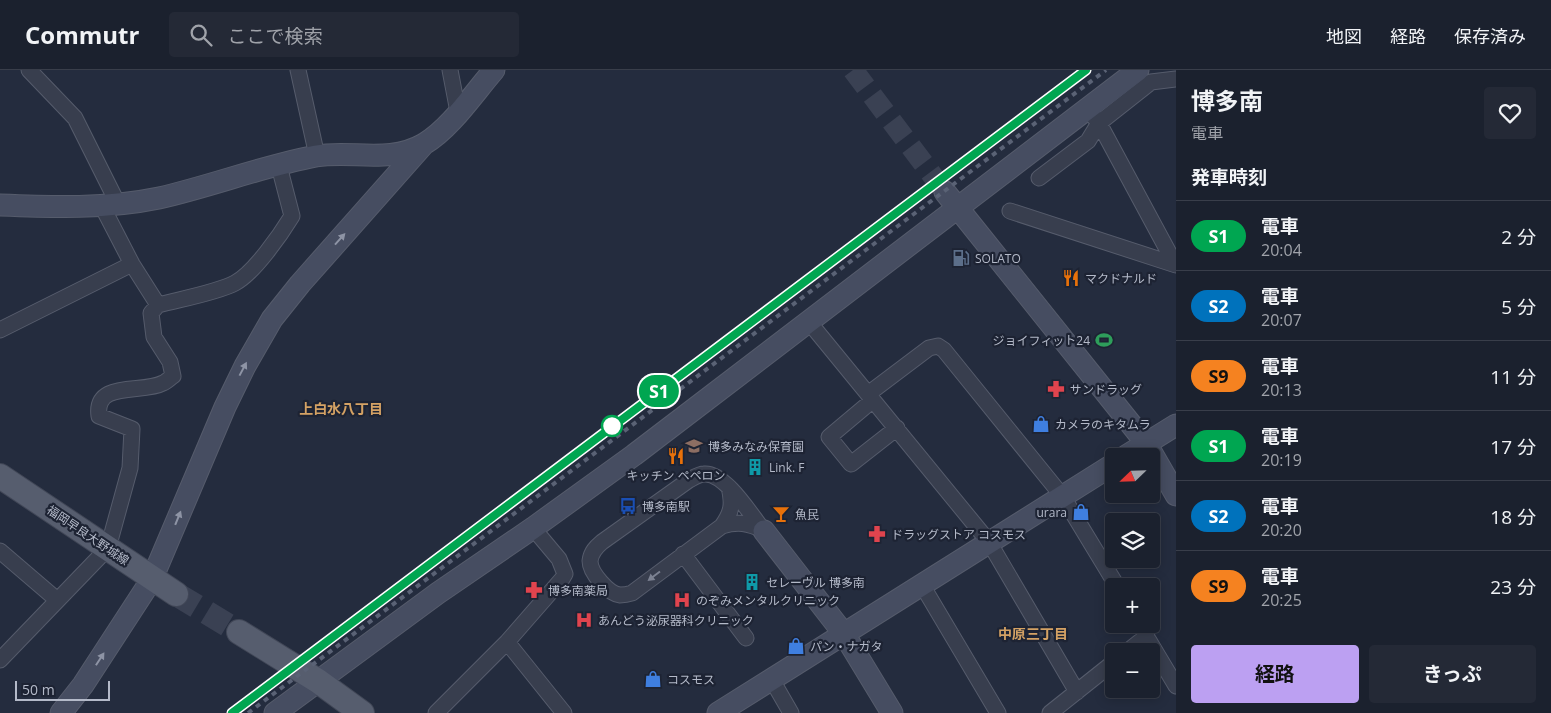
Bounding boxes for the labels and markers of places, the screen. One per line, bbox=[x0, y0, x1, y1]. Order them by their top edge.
fuel station icon: SOLATO bbox=[951, 248, 971, 268]
place label: SOLATO bbox=[975, 250, 1021, 267]
restaurant icon: マクドナルド bbox=[1061, 268, 1081, 288]
place label: マクドナルド bbox=[1085, 270, 1157, 287]
sports icon: ジョイフィット24 bbox=[1094, 330, 1114, 350]
place label: ジョイフィット24 bbox=[993, 332, 1090, 349]
pharmacy icon: サンドラッグ bbox=[1046, 379, 1066, 399]
place label: サンドラッグ bbox=[1070, 381, 1142, 398]
shop icon: カメラのキタムラ bbox=[1031, 414, 1051, 434]
unlabelled marker bbox=[601, 415, 623, 437]
place label: カメラのキタムラ bbox=[1055, 416, 1150, 433]
school or university icon: 博多みなみ保育園 bbox=[684, 436, 704, 456]
place label: 博多みなみ保育園 bbox=[708, 438, 804, 455]
restaurant icon: キッチン ペペロン bbox=[666, 446, 686, 466]
building icon: Link. F bbox=[745, 457, 765, 477]
place label: Link. F bbox=[769, 459, 804, 476]
place label: キッチン ペペロン bbox=[626, 467, 726, 484]
bus stop icon: 博多南駅 bbox=[618, 496, 638, 516]
place label: 博多南駅 bbox=[642, 498, 690, 515]
shop icon: urara bbox=[1071, 502, 1091, 522]
bar icon: 魚民 bbox=[771, 504, 791, 524]
place label: urara bbox=[1036, 504, 1067, 521]
place label: 魚民 bbox=[795, 506, 819, 523]
pharmacy icon: ドラッグストア コスモス bbox=[867, 524, 887, 544]
place label: ドラッグストア コスモス bbox=[891, 526, 1026, 543]
building icon: セレーヴル 博多南 bbox=[742, 572, 762, 592]
place label: セレーヴル 博多南 bbox=[766, 574, 865, 591]
pharmacy icon: 博多南薬局 bbox=[524, 580, 544, 600]
place label: 博多南薬局 bbox=[548, 582, 608, 599]
hospital icon: のぞみメンタルクリニック bbox=[672, 590, 692, 610]
place label: のぞみメンタルクリニック bbox=[696, 592, 840, 609]
hospital icon: あんどう泌尿器科クリニック bbox=[574, 610, 594, 630]
place label: あんどう泌尿器科クリニック bbox=[598, 612, 754, 629]
shop icon: パン・ナガタ bbox=[786, 636, 806, 656]
place label: パン・ナガタ bbox=[810, 638, 883, 655]
shop icon: コスモス bbox=[643, 669, 663, 689]
place label: コスモス bbox=[667, 671, 715, 688]

